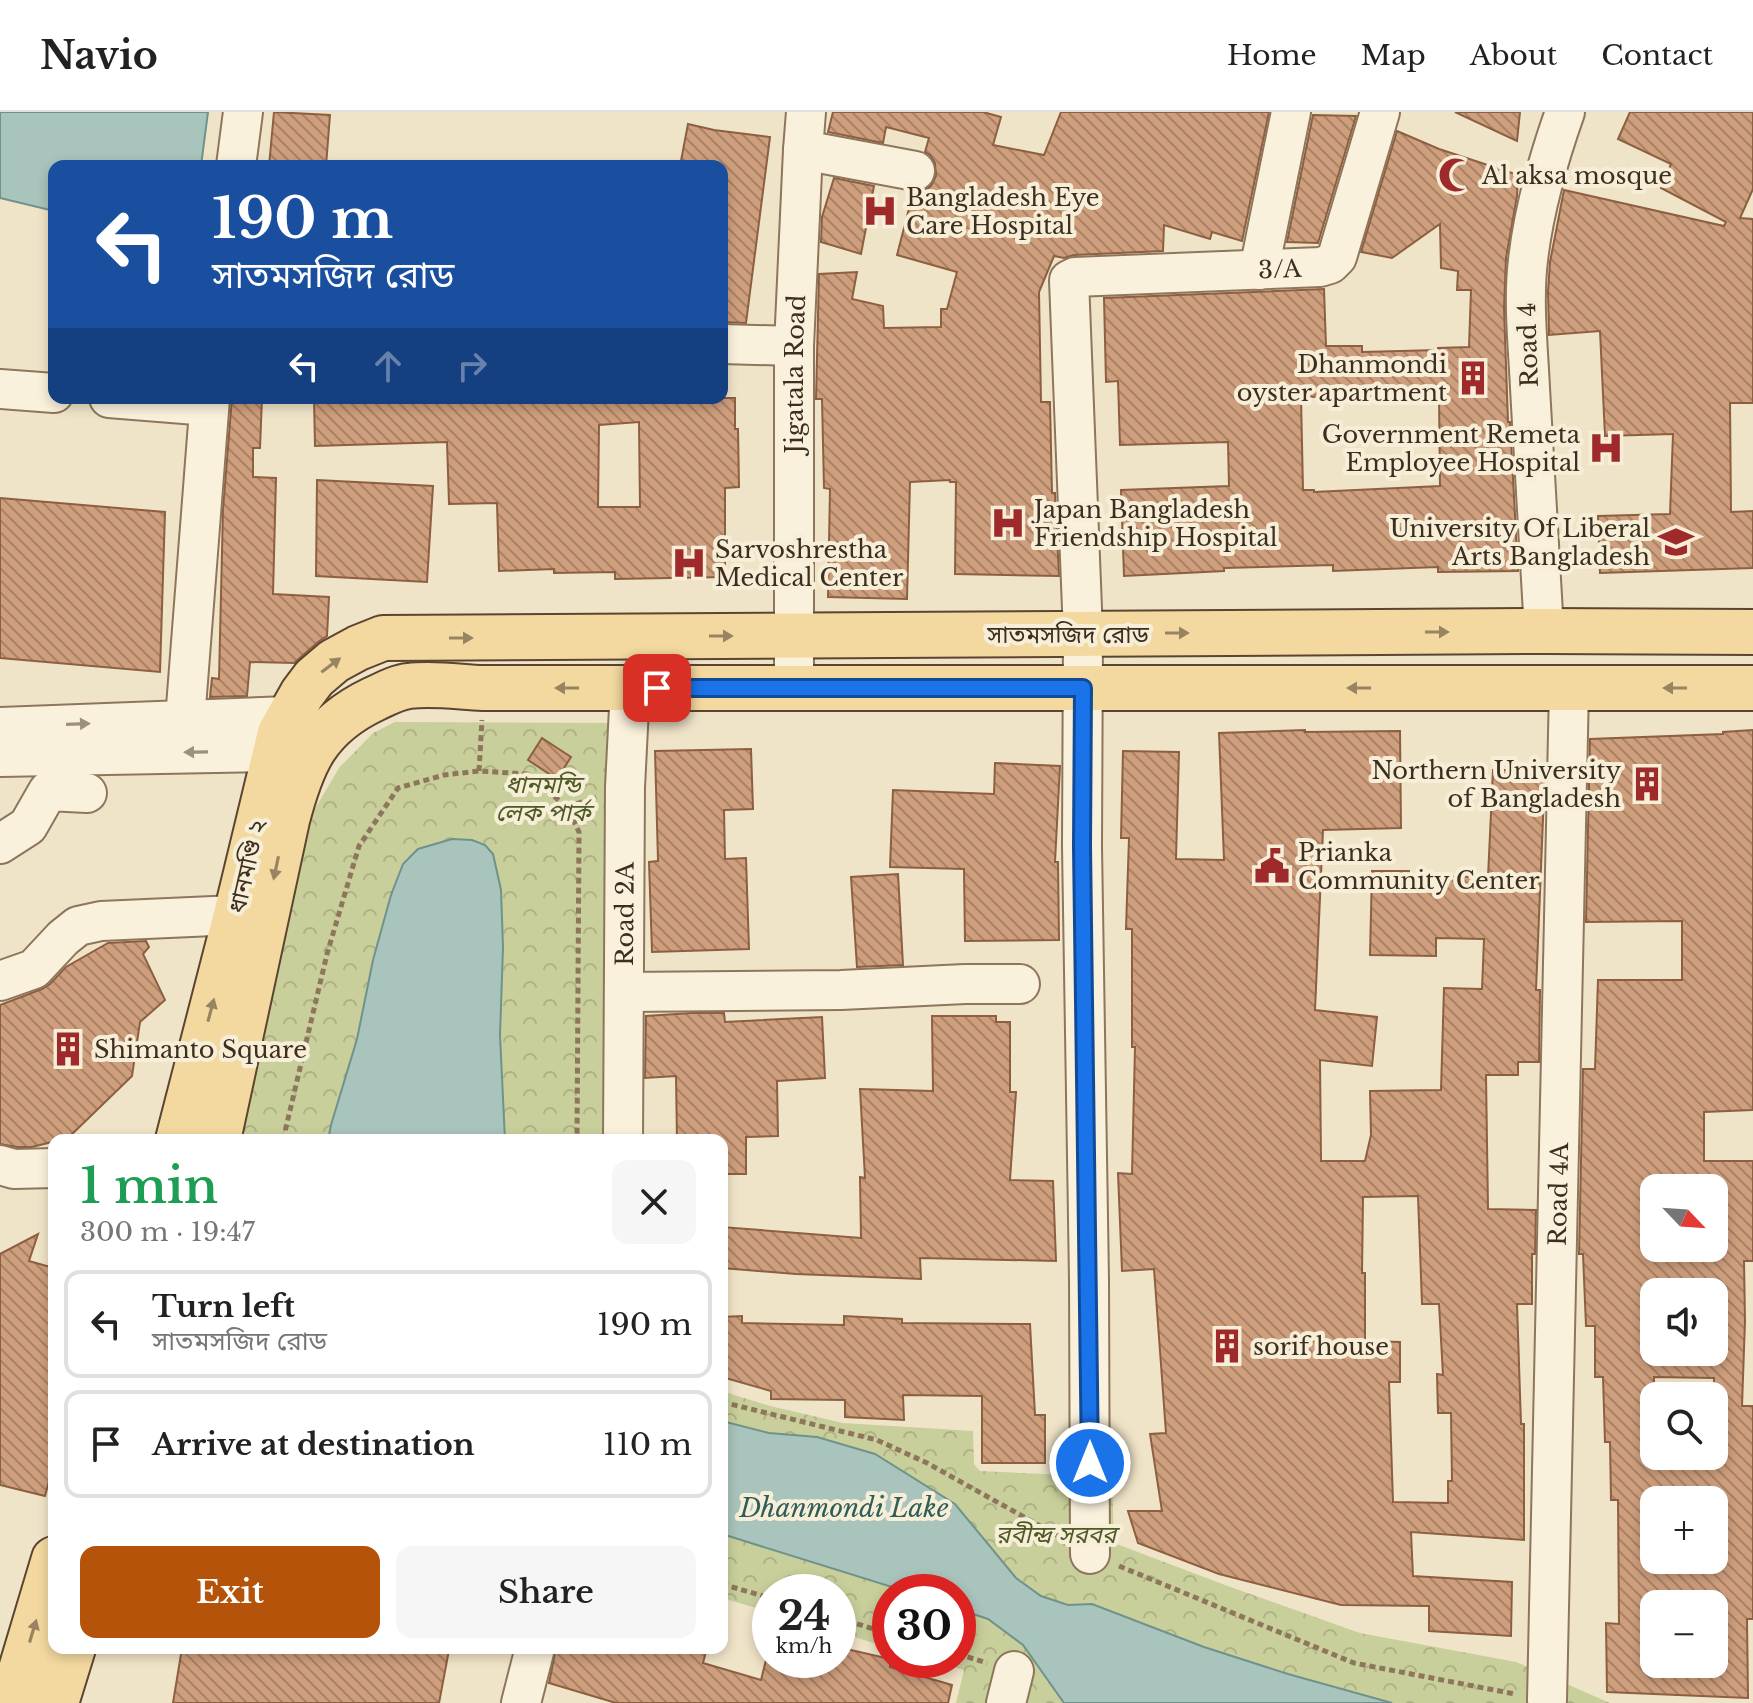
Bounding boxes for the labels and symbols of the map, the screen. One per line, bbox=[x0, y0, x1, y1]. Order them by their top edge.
mosque icon: Al aksa mosque bbox=[1437, 156, 1475, 194]
place label: Al aksa mosque bbox=[1481, 161, 1672, 190]
place label: Bangladesh Eye Care Hospital bbox=[906, 183, 1100, 240]
hospital icon: Bangladesh Eye Care Hospital bbox=[861, 192, 899, 230]
street label: 3/A bbox=[1257, 253, 1303, 284]
street label: Jigatala Road bbox=[780, 294, 811, 457]
street label: Road 4 bbox=[1512, 302, 1544, 388]
place label: Dhanmondi oyster apartment bbox=[1237, 350, 1447, 407]
building icon: Dhanmondi oyster apartment bbox=[1454, 359, 1492, 397]
place label: Government Remeta Employee Hospital bbox=[1322, 420, 1581, 477]
hospital icon: Government Remeta Employee Hospital bbox=[1587, 429, 1625, 467]
place label: Japan Bangladesh Friendship Hospital bbox=[1031, 495, 1278, 552]
hospital icon: Japan Bangladesh Friendship Hospital bbox=[989, 504, 1027, 542]
place label: University Of Liberal Arts Bangladesh bbox=[1389, 514, 1650, 571]
school or university icon: University Of Liberal Arts Bangladesh bbox=[1657, 523, 1695, 561]
place label: Sarvoshrestha Medical Center bbox=[715, 535, 904, 592]
hospital icon: Sarvoshrestha Medical Center bbox=[670, 544, 708, 582]
street label: সাতমসজিদ রোড bbox=[986, 620, 1150, 649]
one-way arrow bbox=[1425, 626, 1450, 638]
one-way arrow bbox=[1165, 627, 1190, 640]
one-way arrow bbox=[709, 630, 734, 642]
one-way arrow bbox=[449, 632, 474, 644]
pin bbox=[623, 654, 691, 722]
one-way arrow bbox=[321, 657, 341, 673]
one-way arrow bbox=[554, 682, 579, 694]
one-way arrow bbox=[1346, 682, 1371, 694]
one-way arrow bbox=[1662, 682, 1687, 694]
one-way arrow bbox=[66, 718, 91, 731]
one-way arrow bbox=[183, 746, 208, 758]
place label: Northern University of Bangladesh bbox=[1371, 756, 1622, 813]
building icon: Northern University of Bangladesh bbox=[1628, 765, 1666, 803]
park label: ধানমন্ডি লেক পার্ক bbox=[495, 770, 595, 827]
street label: ধানমণ্ডি ২ bbox=[222, 816, 272, 916]
place label: Prianka Community Center bbox=[1298, 838, 1540, 895]
public building icon: Prianka Community Center bbox=[1253, 847, 1291, 885]
one-way arrow bbox=[270, 856, 282, 881]
street label: Road 2A bbox=[609, 861, 639, 966]
one-way arrow bbox=[206, 998, 218, 1023]
building icon: Shimanto Square bbox=[49, 1030, 87, 1068]
place label: Shimanto Square bbox=[94, 1035, 307, 1064]
street label: Road 4A bbox=[1542, 1142, 1574, 1246]
north arrow bbox=[1640, 1174, 1728, 1262]
building icon: sorif house bbox=[1208, 1327, 1246, 1365]
place label: sorif house bbox=[1253, 1332, 1389, 1361]
position arrow bbox=[1048, 1421, 1132, 1505]
water label: Dhanmondi Lake bbox=[738, 1492, 949, 1524]
park label: রবীন্দ্র সরবর bbox=[996, 1520, 1121, 1549]
speed limit sign: 30 bbox=[872, 1574, 976, 1678]
one-way arrow bbox=[27, 1619, 40, 1643]

